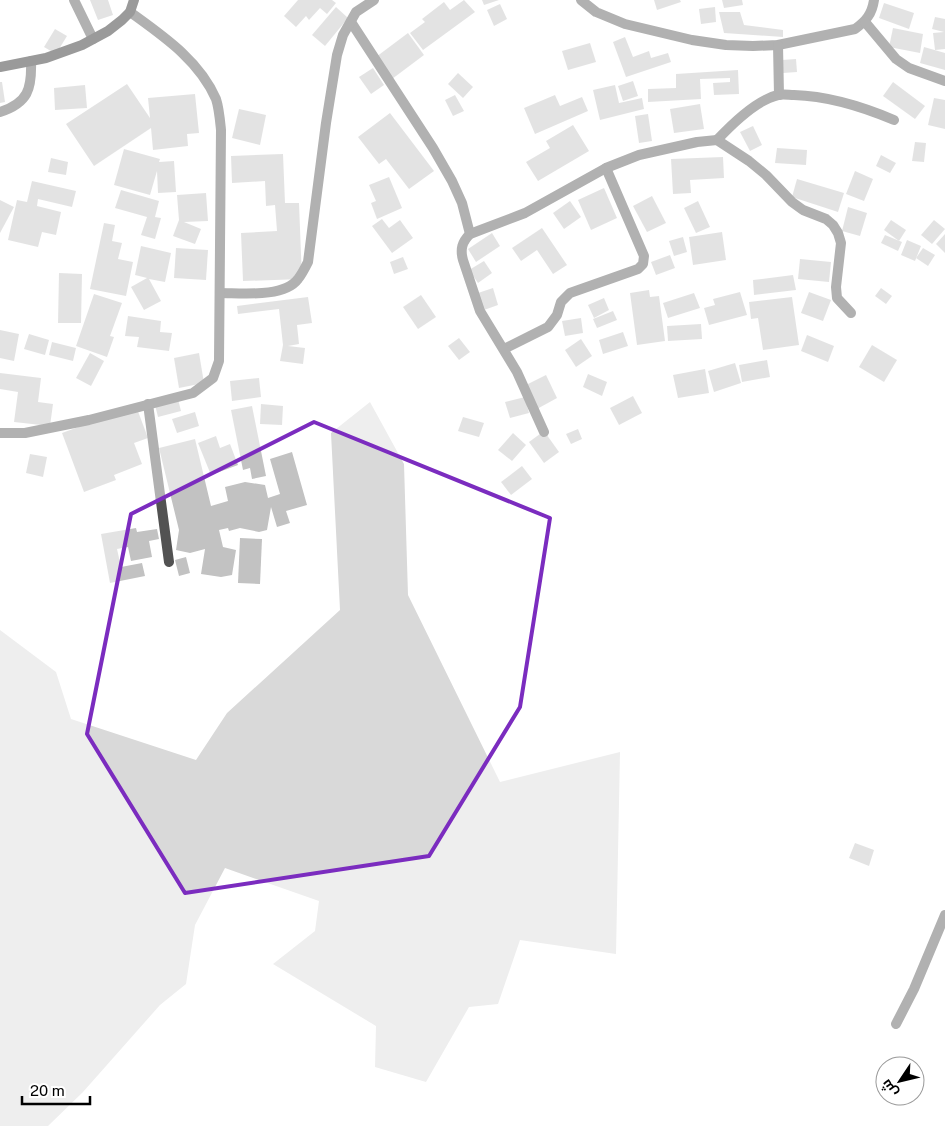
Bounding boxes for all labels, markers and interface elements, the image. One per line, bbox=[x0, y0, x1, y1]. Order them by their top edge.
north arrow bbox=[875, 1056, 925, 1106]
scale bar bbox=[22, 1074, 90, 1106]
text: ش bbox=[878, 1076, 902, 1100]
text: 20 m bbox=[30, 1082, 65, 1099]

